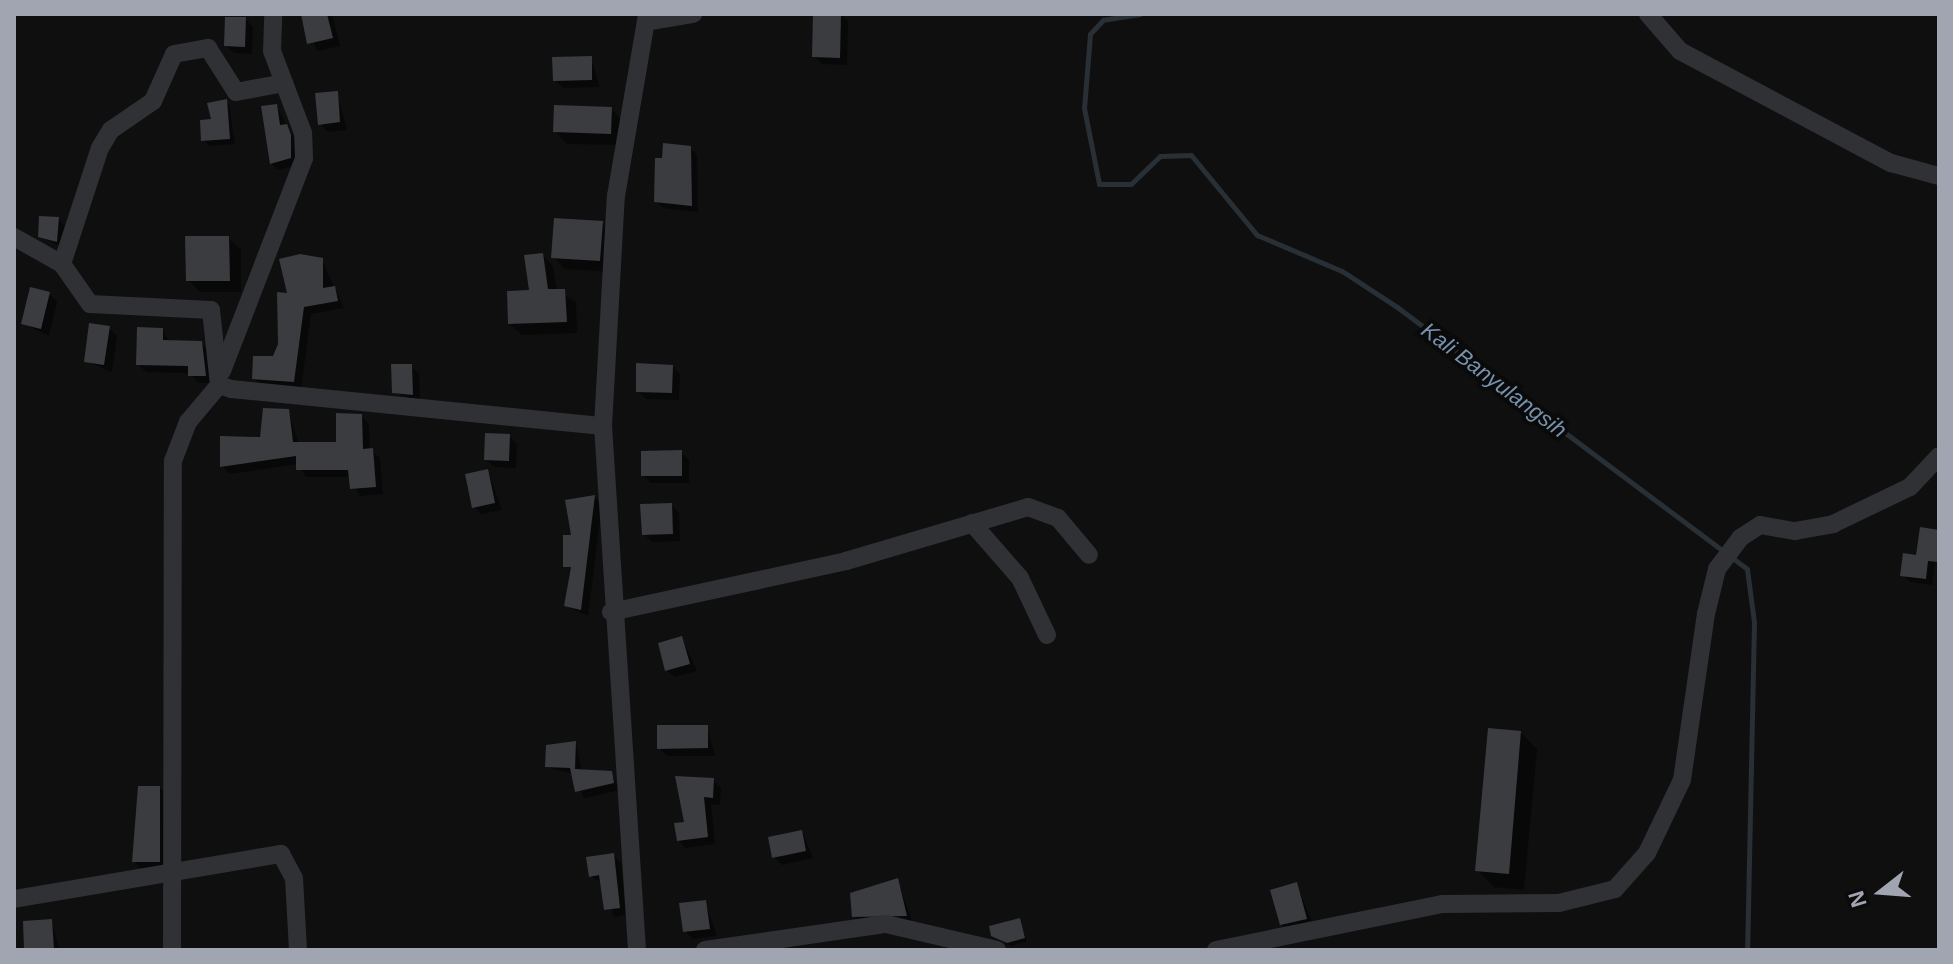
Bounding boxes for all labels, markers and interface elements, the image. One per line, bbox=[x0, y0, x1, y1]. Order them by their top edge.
water label: Kali Banyulangsih bbox=[1416, 317, 1572, 443]
north arrow bbox=[1841, 852, 1921, 932]
text: N bbox=[1843, 888, 1872, 910]

